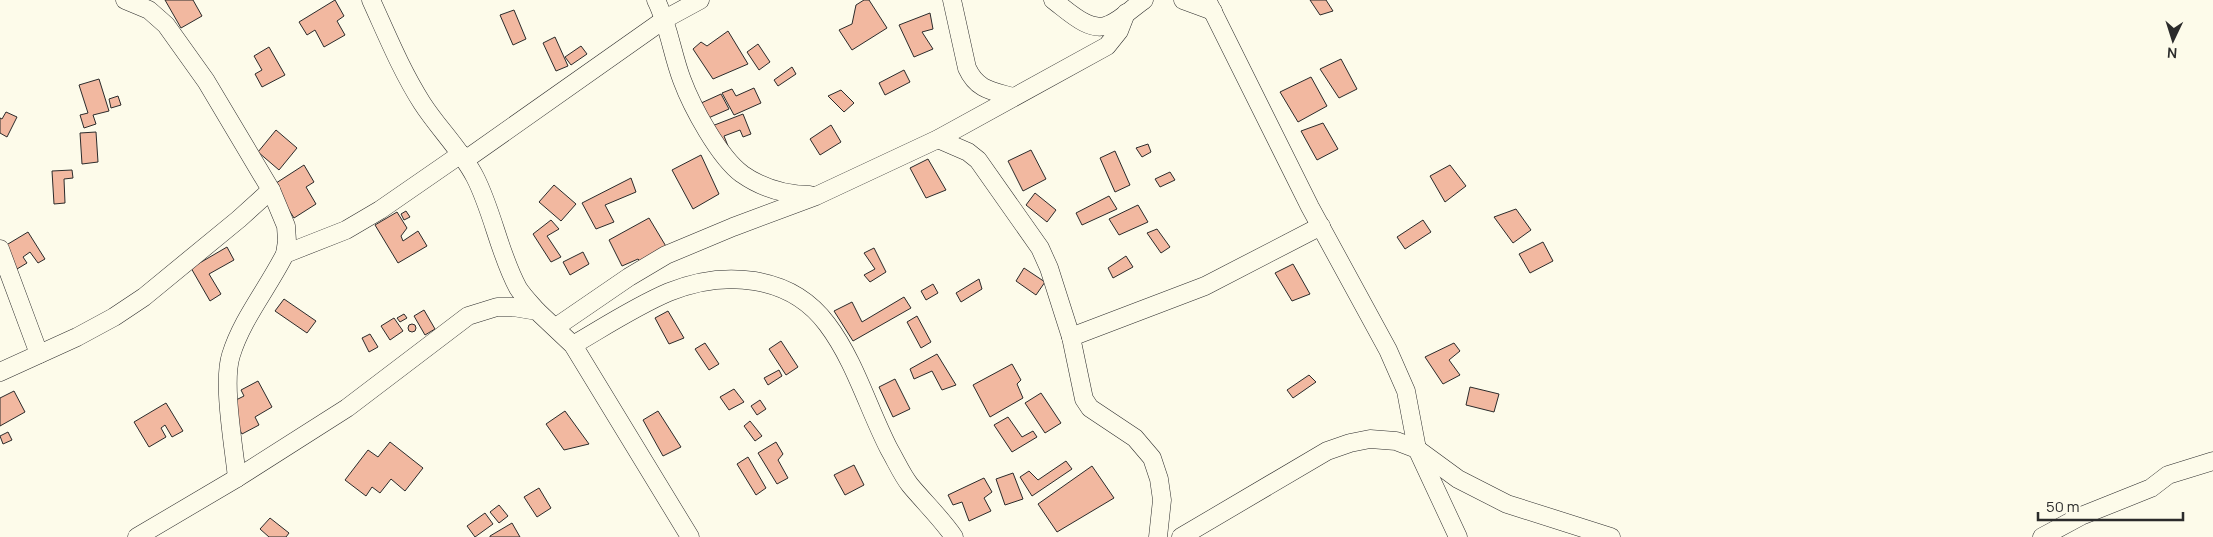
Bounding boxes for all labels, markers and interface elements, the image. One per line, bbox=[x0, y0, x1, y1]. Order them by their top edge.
north arrow bbox=[2148, 15, 2198, 65]
text: N bbox=[2166, 44, 2178, 63]
scale bar bbox=[2038, 490, 2183, 522]
text: 50 m bbox=[2046, 496, 2080, 517]

